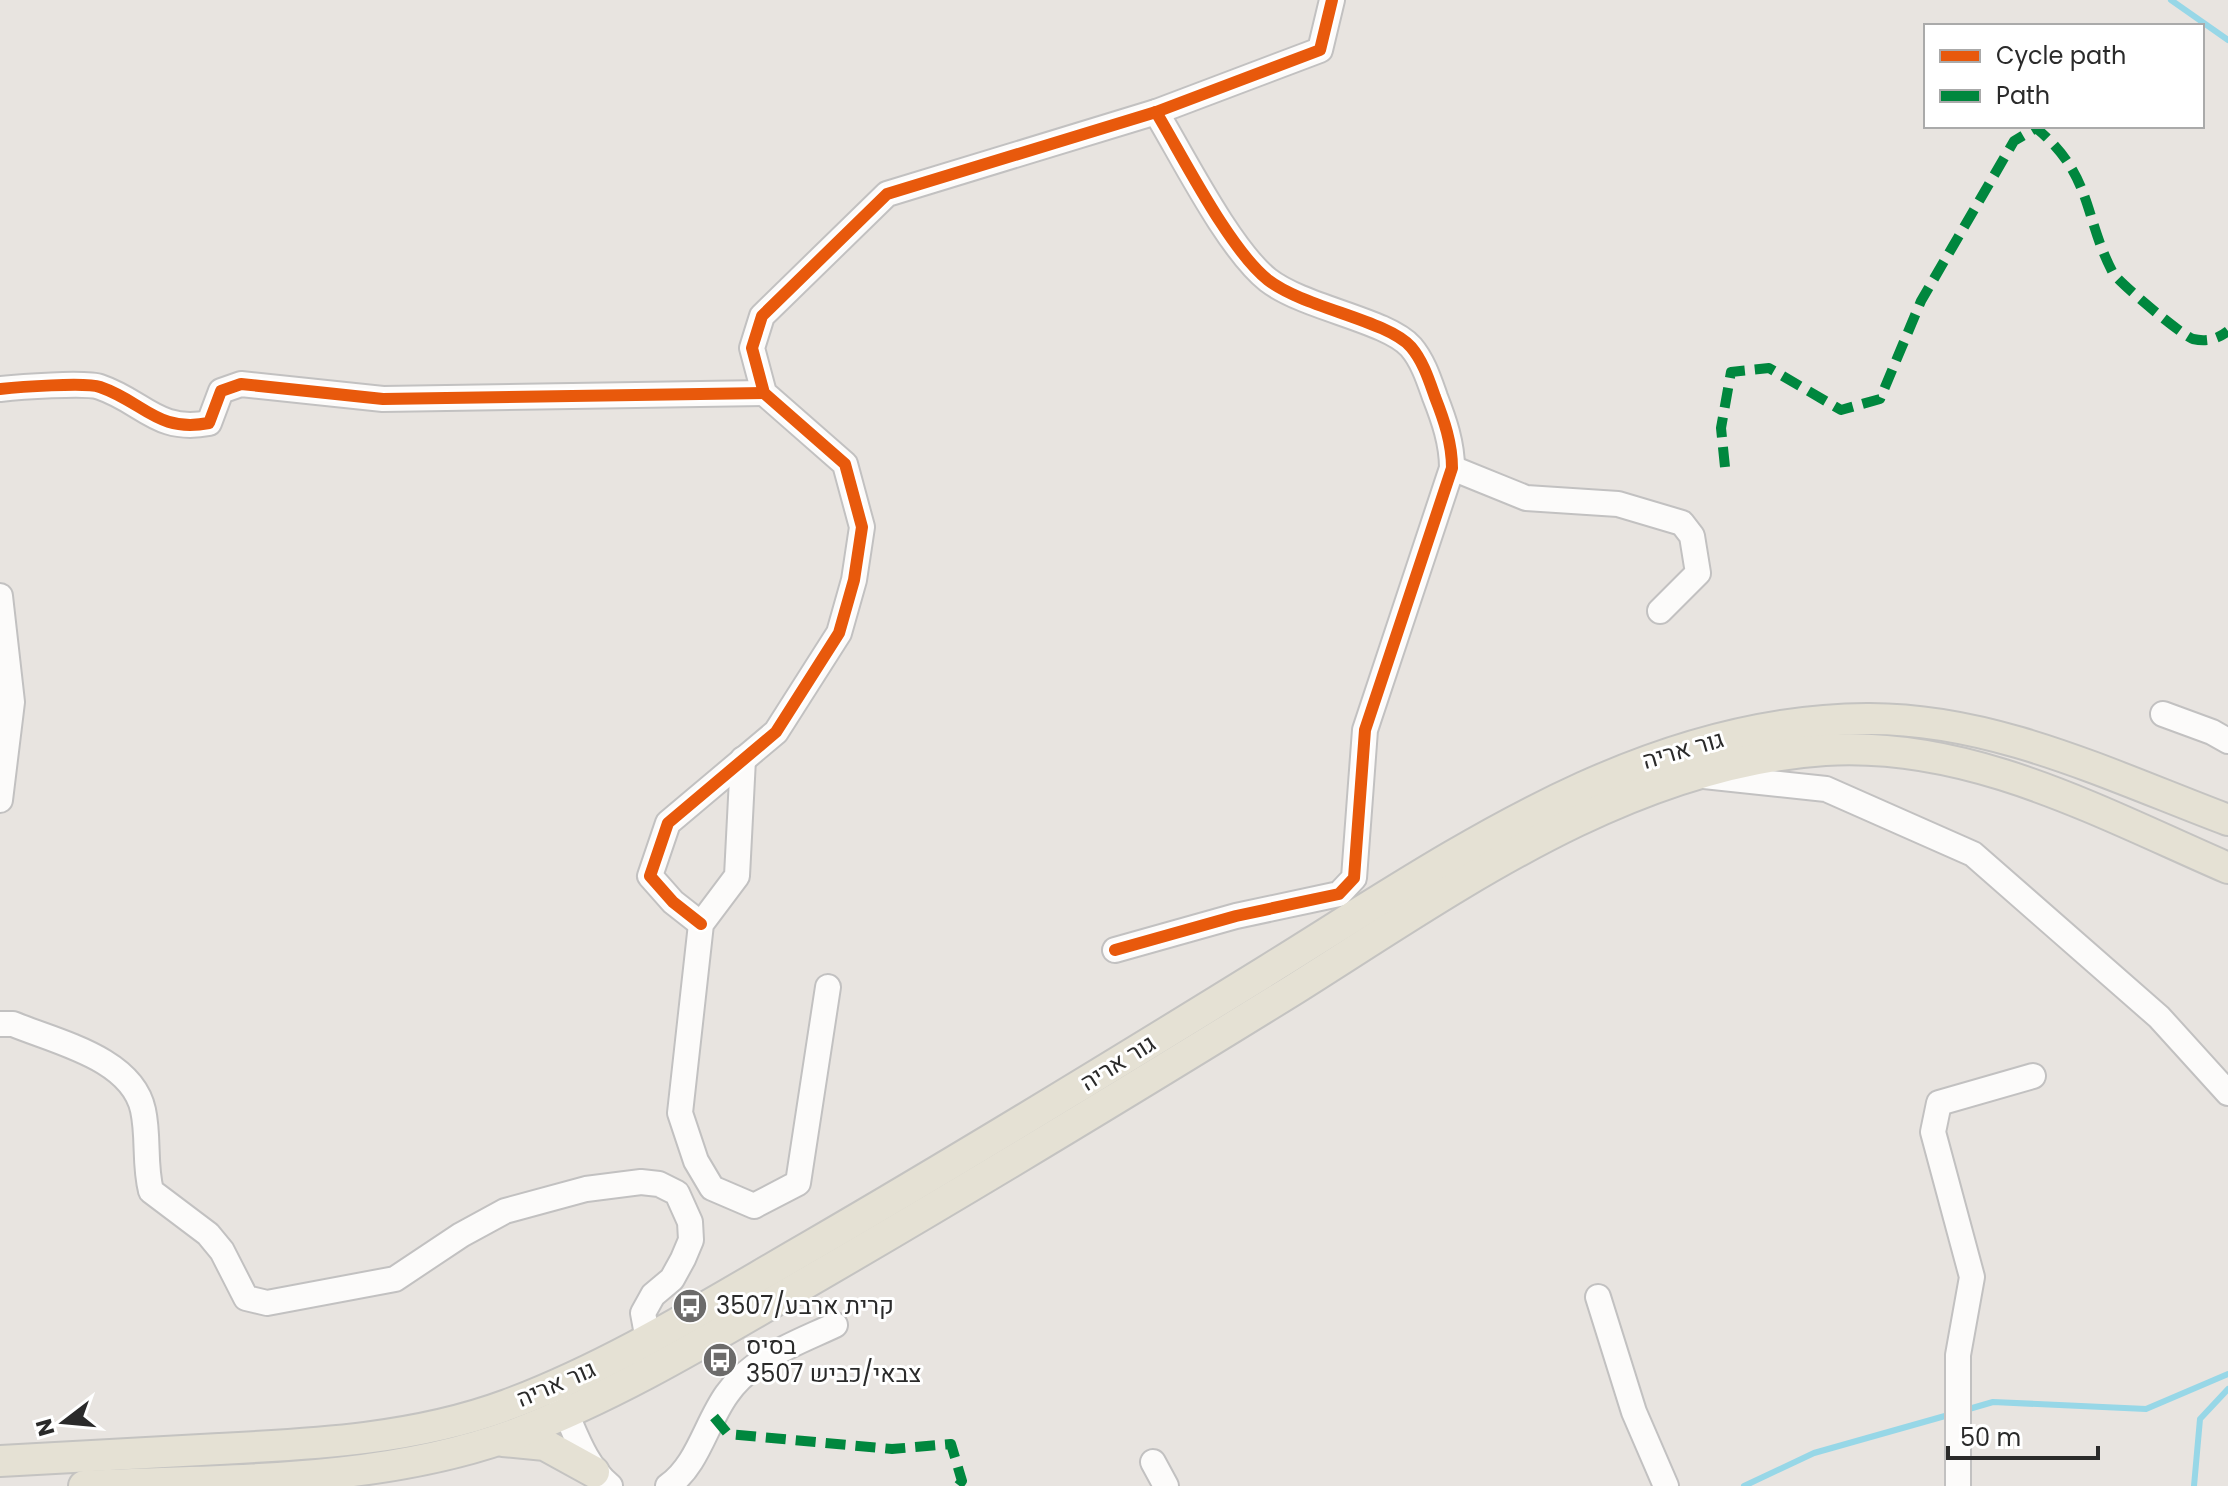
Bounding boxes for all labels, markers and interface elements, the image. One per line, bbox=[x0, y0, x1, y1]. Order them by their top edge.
legend bbox=[1924, 24, 2204, 128]
text: Cycle path bbox=[1996, 39, 2126, 72]
text: Path bbox=[1996, 79, 2050, 112]
street label: גור אריה bbox=[1638, 722, 1727, 777]
street label: גור אריה bbox=[1074, 1027, 1162, 1099]
bus stop icon: קרית ארבע/3507 bbox=[671, 1287, 709, 1325]
place label: קרית ארבע/3507 bbox=[716, 1289, 894, 1322]
place label: בסיס צבאי/כביש 3507 bbox=[746, 1329, 921, 1390]
bus stop icon: בסיס צבאי/כביש 3507 bbox=[701, 1341, 739, 1379]
street label: גור אריה bbox=[511, 1352, 600, 1415]
north arrow bbox=[24, 1382, 104, 1462]
scale bar bbox=[1948, 1410, 2098, 1460]
text: N bbox=[28, 1415, 62, 1440]
text: 50 m bbox=[1960, 1421, 2021, 1454]

